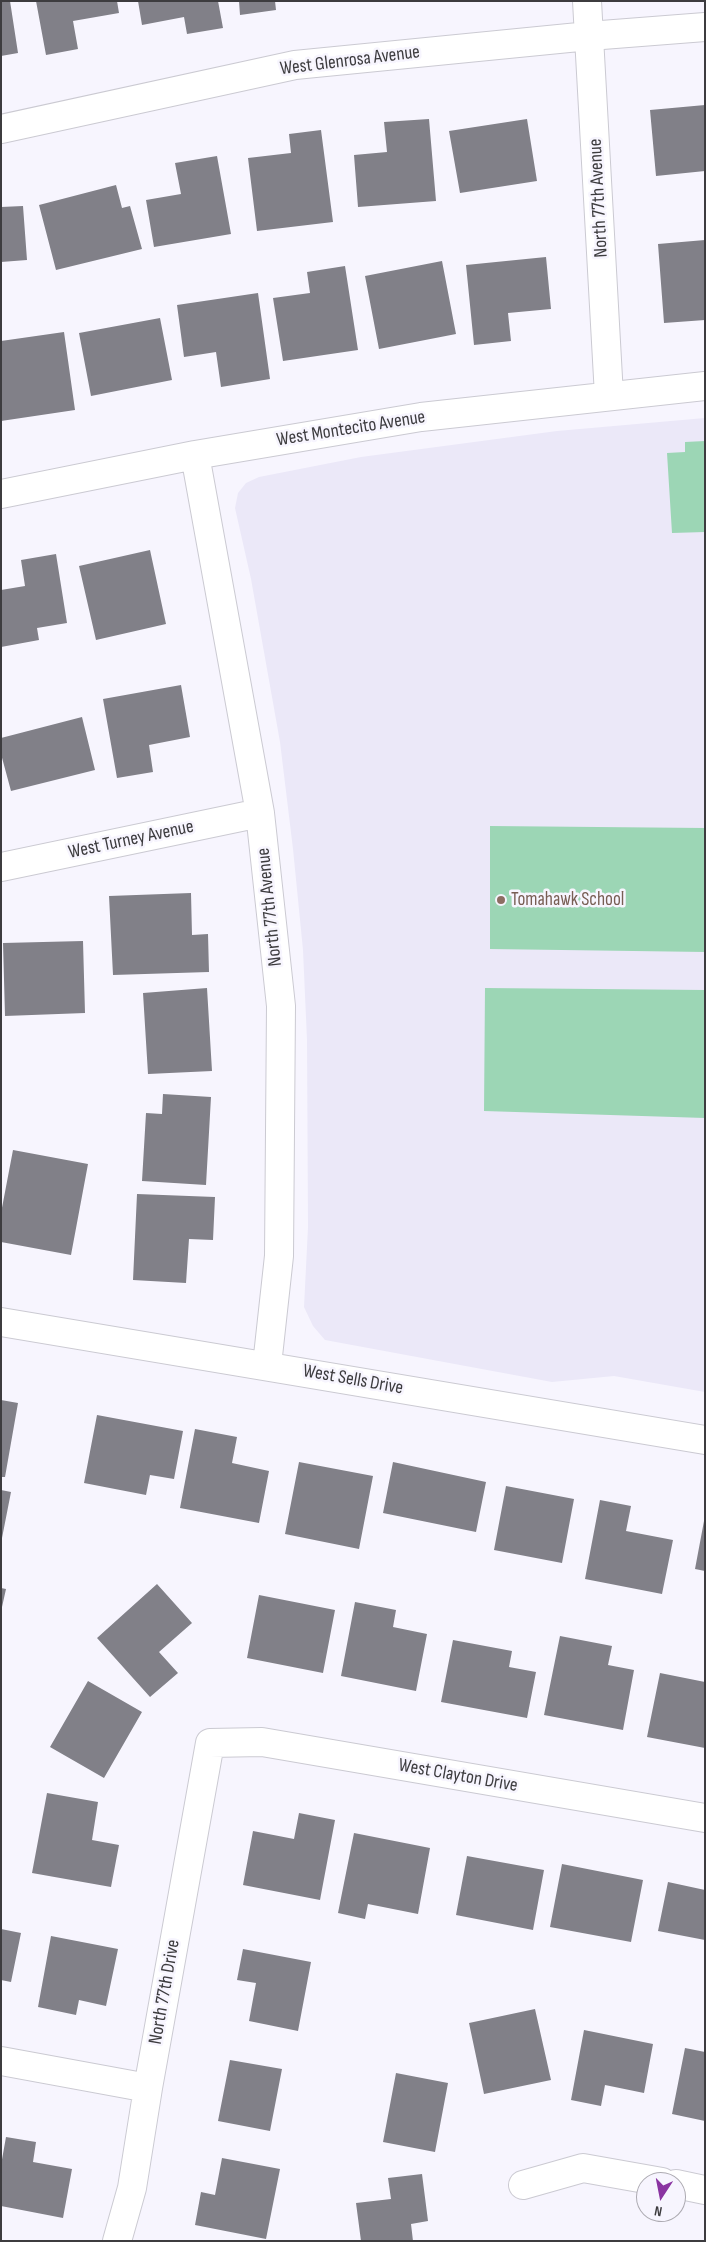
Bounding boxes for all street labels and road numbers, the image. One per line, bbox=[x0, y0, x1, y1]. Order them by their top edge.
street label: West Glenrosa Avenue bbox=[279, 41, 421, 81]
street label: North 77th Avenue bbox=[585, 138, 613, 258]
street label: West Montecito Avenue bbox=[275, 406, 427, 452]
street label: West Turney Avenue bbox=[66, 816, 196, 864]
street label: North 77th Avenue bbox=[252, 847, 288, 967]
street label: West Sells Drive bbox=[301, 1360, 405, 1400]
street label: West Clayton Drive bbox=[397, 1754, 519, 1798]
street label: North 77th Drive bbox=[145, 1938, 185, 2046]

